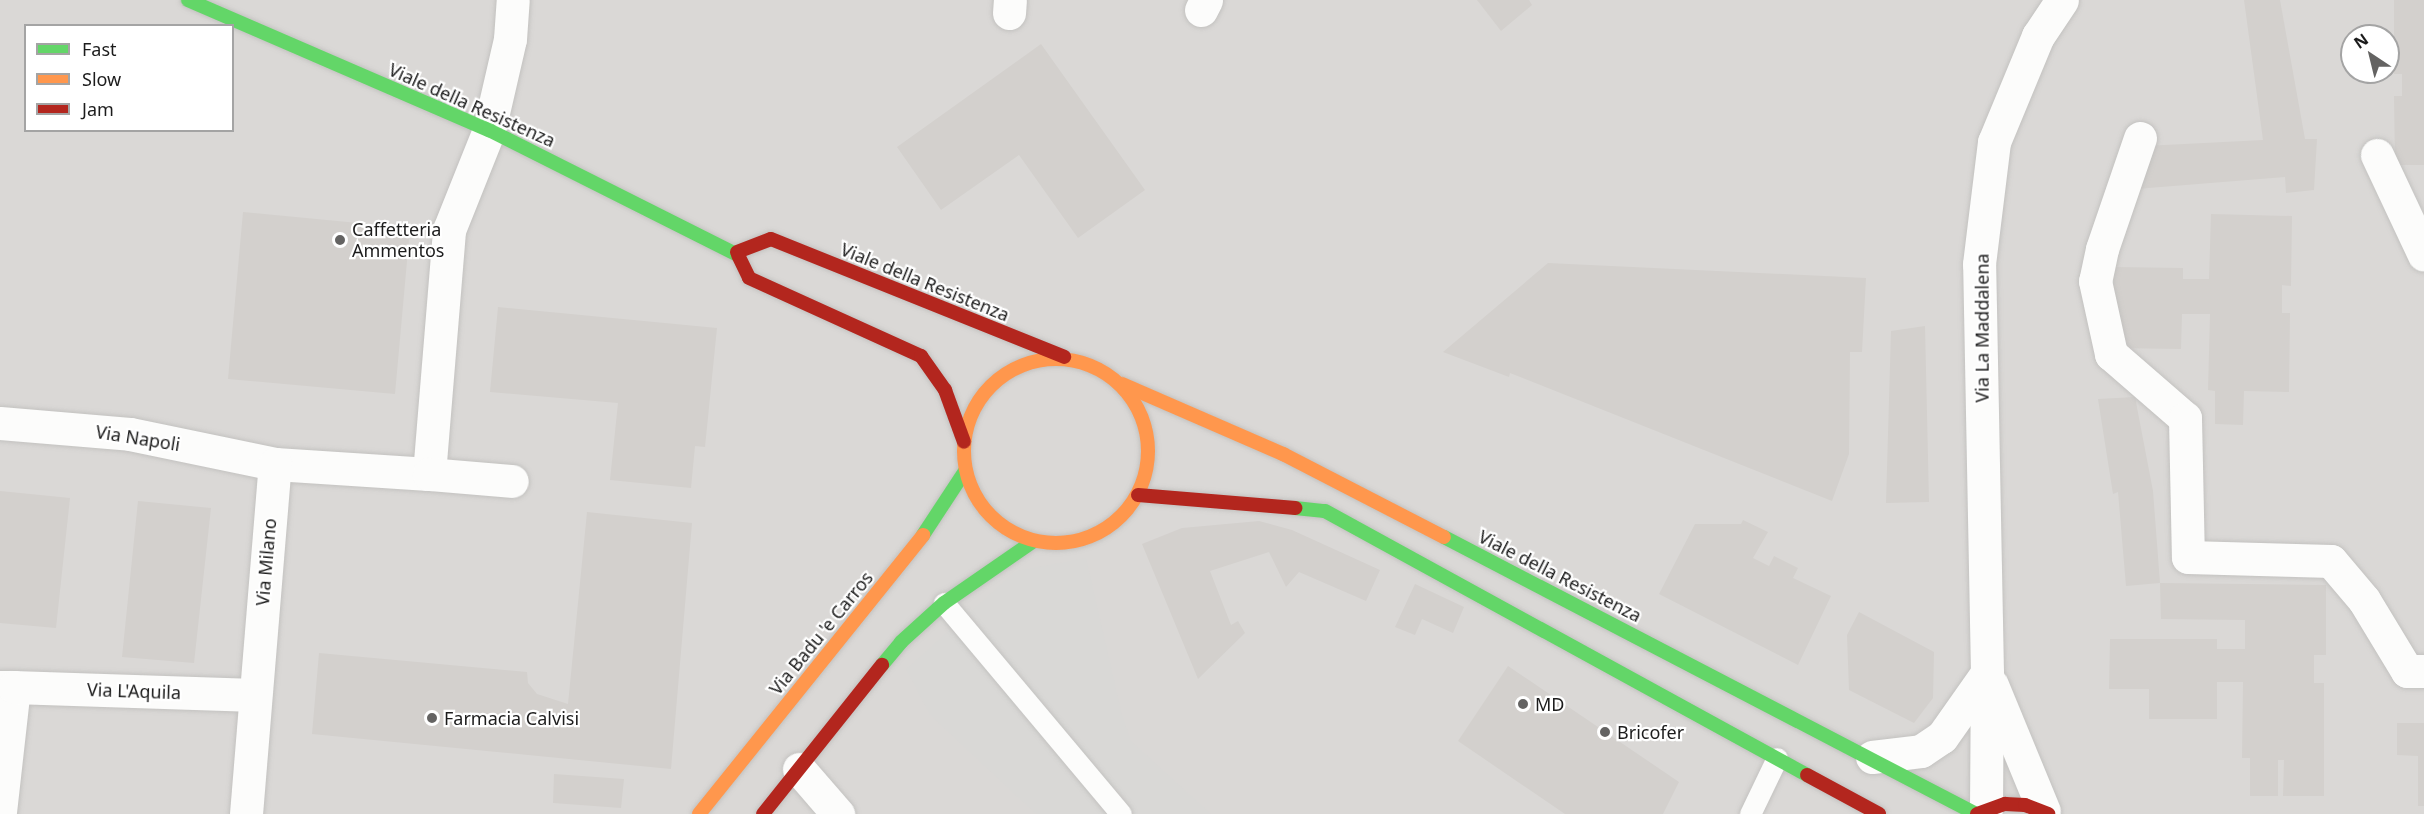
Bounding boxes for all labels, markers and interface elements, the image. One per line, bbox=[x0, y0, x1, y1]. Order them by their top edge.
legend bbox=[24, 24, 234, 132]
north arrow bbox=[2340, 24, 2400, 84]
text: N bbox=[2349, 28, 2372, 54]
text: Fast bbox=[82, 37, 117, 61]
street label: Viale della Resistenza bbox=[385, 59, 559, 151]
text: Slow bbox=[82, 67, 121, 91]
text: Jam bbox=[82, 97, 114, 121]
place label: Caffetteria Ammentos bbox=[352, 219, 444, 262]
marker: Caffetteria Ammentos bbox=[333, 233, 347, 247]
street label: Viale della Resistenza bbox=[838, 238, 1012, 326]
street label: Via La Maddalena bbox=[1971, 253, 1993, 403]
street label: Via Napoli bbox=[94, 421, 182, 455]
street label: Via Milano bbox=[251, 517, 281, 607]
street label: Viale della Resistenza bbox=[1475, 526, 1645, 626]
street label: Via Badu 'e Carros bbox=[765, 567, 877, 699]
street label: Via L'Aquila bbox=[87, 679, 181, 703]
place label: MD bbox=[1535, 693, 1564, 715]
marker: MD bbox=[1516, 697, 1530, 711]
place label: Farmacia Calvisi bbox=[444, 707, 579, 729]
marker: Farmacia Calvisi bbox=[425, 711, 439, 725]
place label: Bricofer bbox=[1617, 721, 1684, 743]
marker: Bricofer bbox=[1598, 725, 1612, 739]

